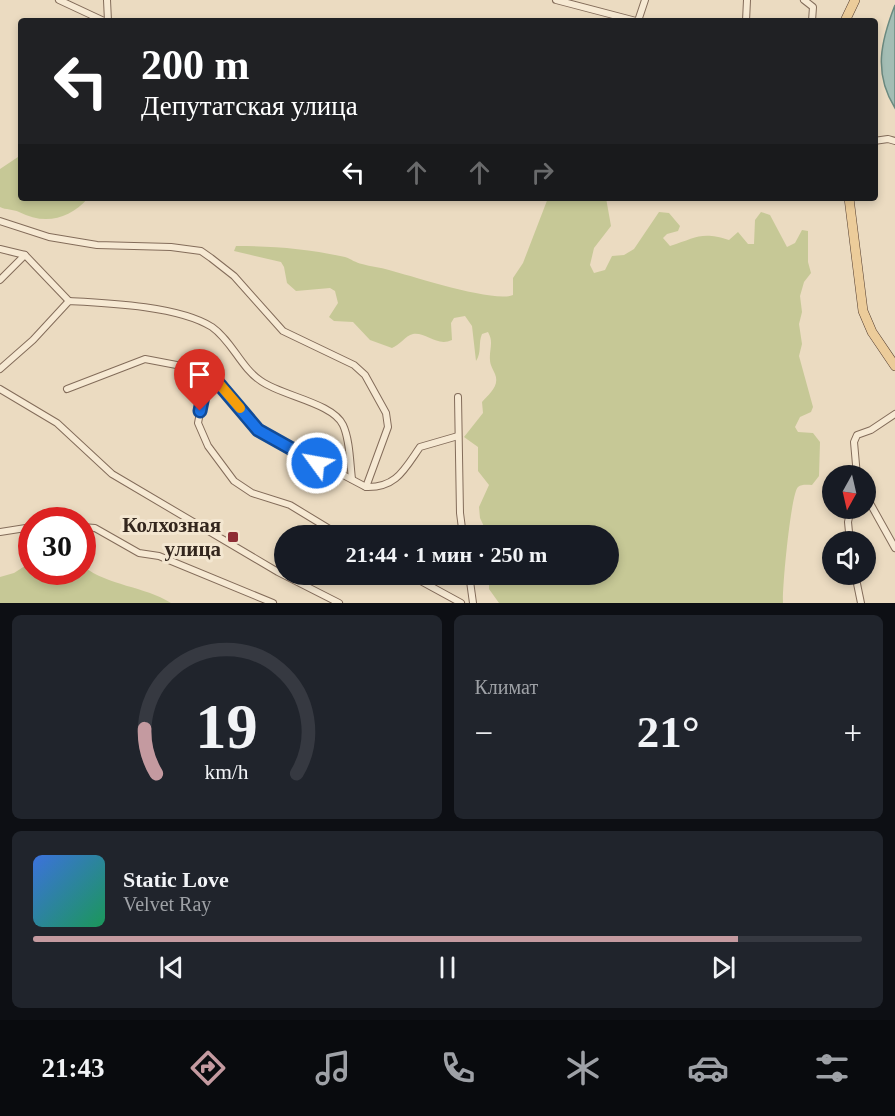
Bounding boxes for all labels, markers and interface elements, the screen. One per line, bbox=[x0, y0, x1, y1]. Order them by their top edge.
icon: left bbox=[42, 42, 120, 120]
text: 200 m bbox=[141, 42, 250, 88]
text: Депутатская улица bbox=[141, 91, 358, 121]
icon: left bbox=[337, 156, 370, 189]
icon: ahead bbox=[400, 156, 433, 189]
icon: ahead bbox=[463, 156, 496, 189]
icon: right bbox=[526, 156, 559, 189]
pin bbox=[174, 349, 225, 411]
icon: arrive bbox=[183, 358, 216, 391]
position arrow bbox=[285, 431, 349, 495]
north arrow bbox=[822, 465, 876, 519]
map controls bbox=[822, 465, 876, 585]
speed limit sign: 30 bbox=[18, 507, 96, 585]
place label: Колхозная улица bbox=[122, 513, 221, 561]
marker: Колхозная улица bbox=[226, 530, 240, 544]
button: sound bbox=[822, 531, 876, 585]
text: 21:44 · 1 мин · 250 m bbox=[346, 542, 547, 567]
text: Климат bbox=[475, 676, 538, 698]
text: 19 bbox=[196, 692, 258, 761]
text: 21° bbox=[637, 707, 700, 757]
text: − bbox=[475, 715, 493, 751]
text: + bbox=[843, 715, 862, 751]
text: km/h bbox=[205, 760, 249, 784]
text: Static Love bbox=[123, 867, 229, 892]
text: Velvet Ray bbox=[123, 893, 211, 915]
icon: previous bbox=[155, 951, 188, 984]
icon: pause bbox=[431, 951, 464, 984]
icon: next bbox=[707, 951, 740, 984]
icon: directions bbox=[187, 1047, 229, 1089]
icon: music bbox=[312, 1047, 354, 1089]
icon: phone bbox=[437, 1047, 479, 1089]
icon: climate bbox=[562, 1047, 604, 1089]
icon: car bbox=[687, 1047, 729, 1089]
icon: filters bbox=[811, 1047, 853, 1089]
text: 21:43 bbox=[41, 1053, 104, 1083]

